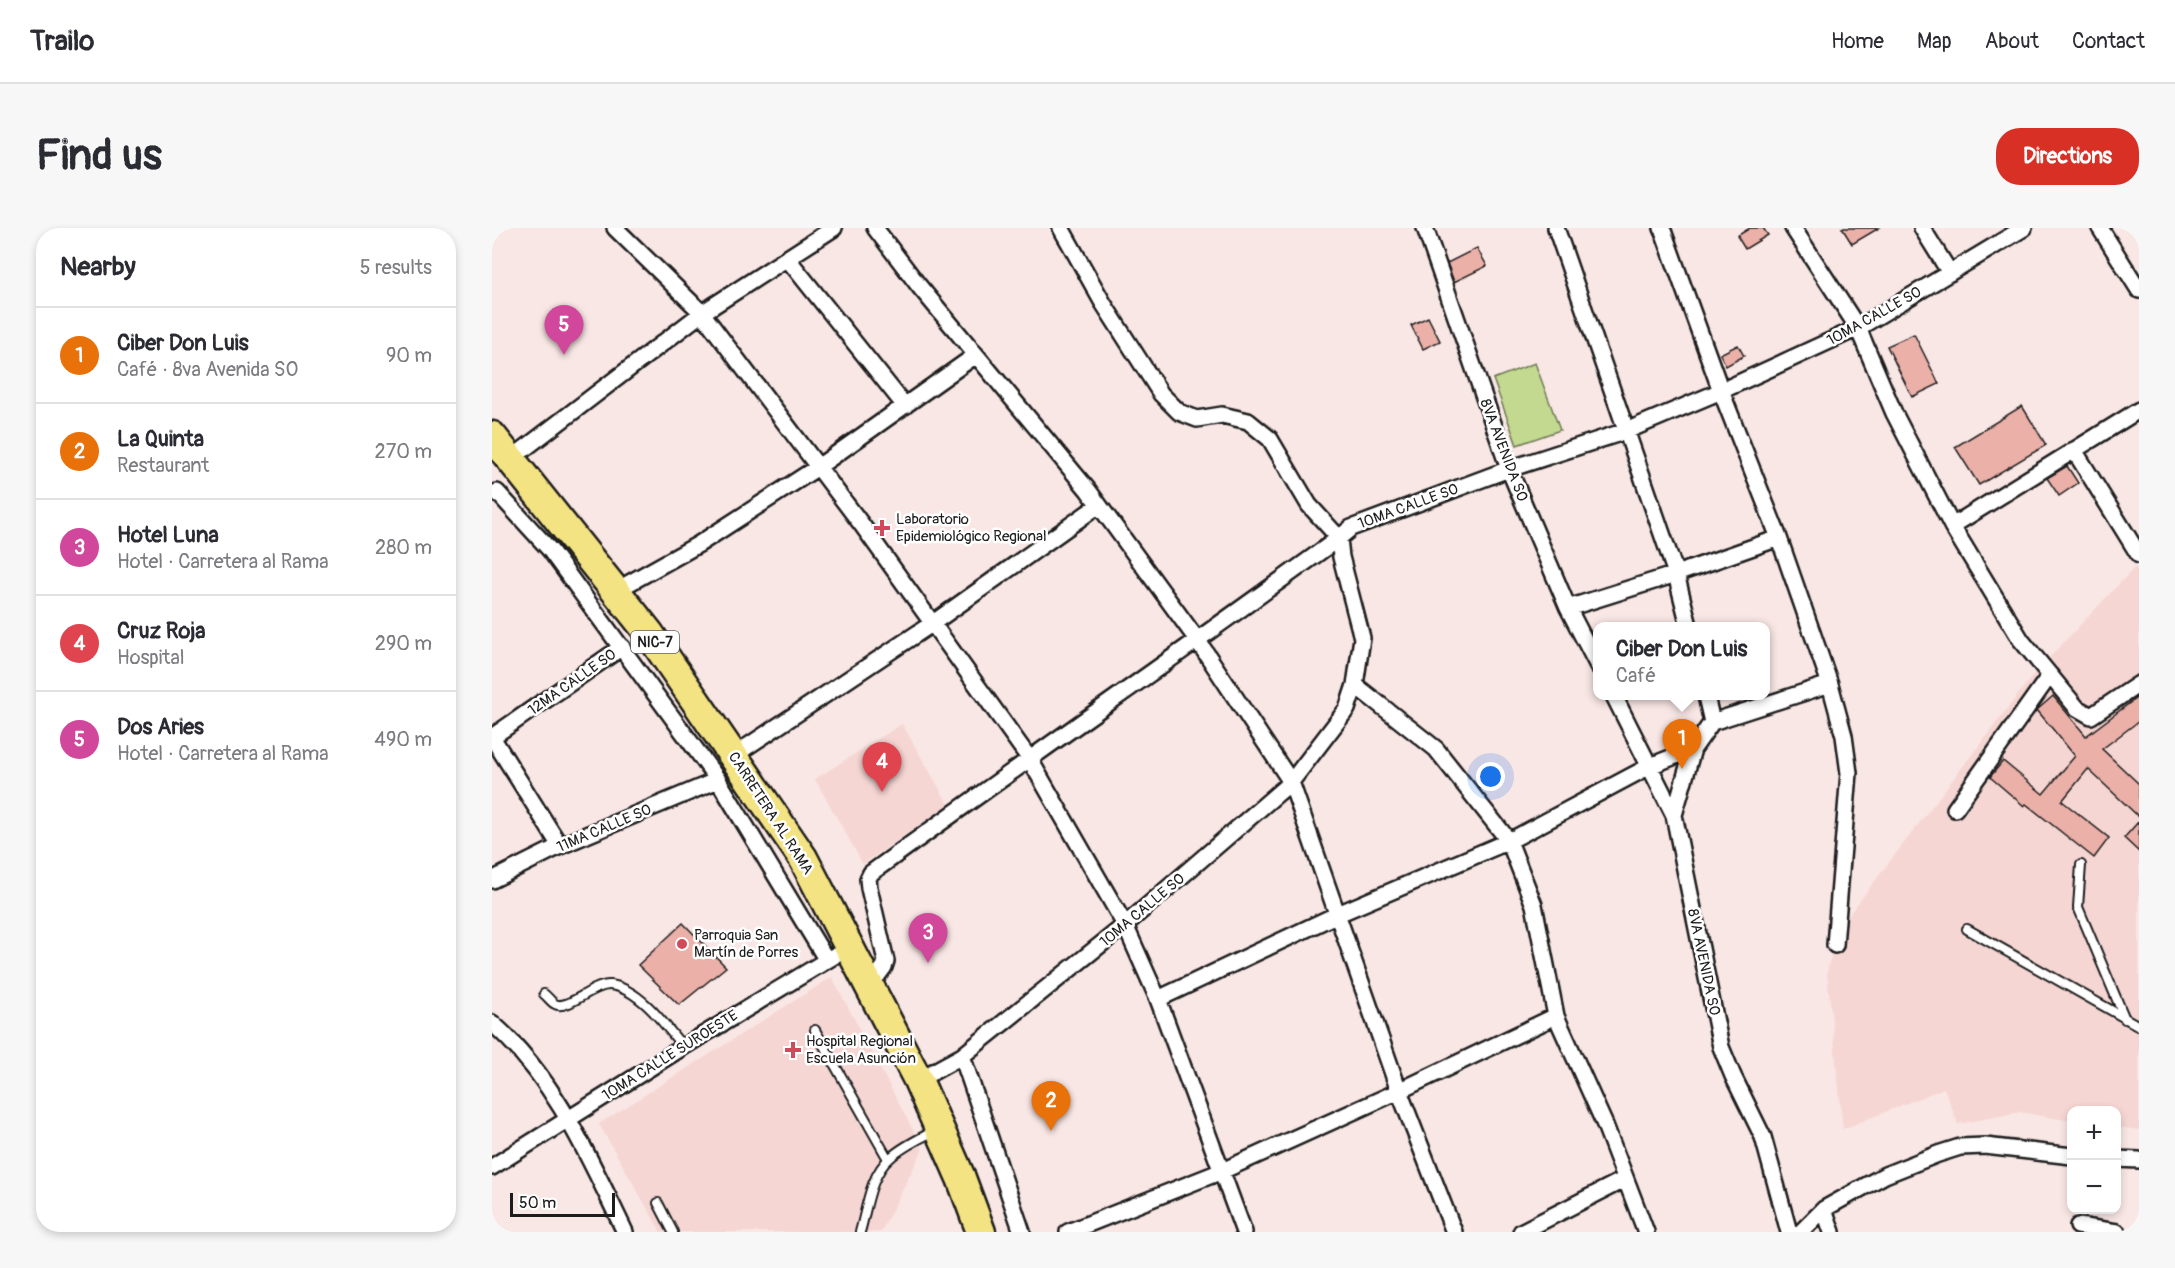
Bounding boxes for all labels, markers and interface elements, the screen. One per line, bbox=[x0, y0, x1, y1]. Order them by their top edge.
text: Trailo bbox=[30, 24, 94, 59]
text: Home bbox=[1831, 28, 1884, 55]
text: Map bbox=[1917, 28, 1952, 55]
text: About bbox=[1985, 28, 2039, 55]
text: Contact bbox=[2072, 28, 2145, 55]
button: Directions bbox=[1996, 128, 2139, 185]
text: Find us bbox=[36, 130, 162, 182]
text: Nearby bbox=[60, 251, 136, 283]
text: 5 results bbox=[360, 255, 432, 280]
street label: 10MA CALLE SO bbox=[1824, 283, 1925, 350]
pin: 5 bbox=[544, 306, 584, 355]
text: Ciber Don Luis bbox=[117, 329, 249, 357]
text: 1 bbox=[76, 343, 83, 368]
text: 90 m bbox=[386, 343, 432, 368]
text: Café · 8va Avenida SO bbox=[117, 357, 298, 382]
street label: 8VA AVENIDA SO bbox=[1475, 396, 1532, 504]
text: La Quinta bbox=[117, 425, 204, 453]
text: 2 bbox=[74, 439, 85, 464]
text: 270 m bbox=[374, 439, 432, 464]
text: Restaurant bbox=[117, 453, 209, 478]
street label: 10MA CALLE SO bbox=[1356, 480, 1461, 533]
place label: Laboratorio Epidemiológico Regional bbox=[896, 510, 1047, 546]
marker: Laboratorio Epidemiológico Regional bbox=[873, 519, 891, 537]
text: Hotel Luna bbox=[117, 521, 219, 549]
text: 3 bbox=[74, 535, 85, 560]
text: 280 m bbox=[375, 535, 432, 560]
text: Hotel · Carretera al Rama bbox=[117, 549, 329, 574]
text: Cruz Roja bbox=[117, 617, 206, 645]
popup bbox=[1593, 622, 1770, 700]
text: 4 bbox=[74, 631, 85, 656]
text: 290 m bbox=[375, 631, 432, 656]
road number: NIC-7 bbox=[631, 631, 679, 653]
text: Ciber Don Luis bbox=[1616, 635, 1747, 663]
text: Hospital bbox=[117, 645, 184, 670]
street label: 12MA CALLE SO bbox=[525, 645, 620, 720]
text: Café bbox=[1616, 663, 1656, 688]
text: Dos Aries bbox=[117, 713, 204, 741]
pin: 1 bbox=[1662, 720, 1702, 769]
text: 5 bbox=[74, 727, 85, 752]
text: 490 m bbox=[374, 727, 432, 752]
text: Hotel · Carretera al Rama bbox=[117, 741, 329, 766]
pin: 4 bbox=[862, 742, 902, 792]
street label: CARRETERA AL RAMA bbox=[724, 748, 817, 878]
your location bbox=[1476, 762, 1505, 791]
street label: 11MA CALLE SO bbox=[554, 800, 654, 857]
street label: 10MA CALLE SO bbox=[1096, 869, 1189, 951]
street label: 8VA AVENIDA SO bbox=[1683, 907, 1724, 1017]
pin: 3 bbox=[908, 914, 948, 963]
place label: Parroquia San Martín de Porres bbox=[694, 926, 798, 962]
marker: Parroquia San Martín de Porres bbox=[675, 937, 689, 951]
street label: 10MA CALLE SUROESTE bbox=[599, 1006, 742, 1105]
place label: Hospital Regional Escuela Asunción bbox=[806, 1032, 916, 1068]
marker: Hospital Regional Escuela Asunción bbox=[784, 1041, 802, 1059]
pin: 2 bbox=[1032, 1082, 1070, 1131]
map controls bbox=[2067, 1106, 2121, 1214]
button: + bbox=[2067, 1106, 2121, 1160]
button: − bbox=[2067, 1160, 2121, 1214]
scale bar bbox=[510, 1190, 615, 1218]
text: 50 m bbox=[519, 1193, 556, 1213]

